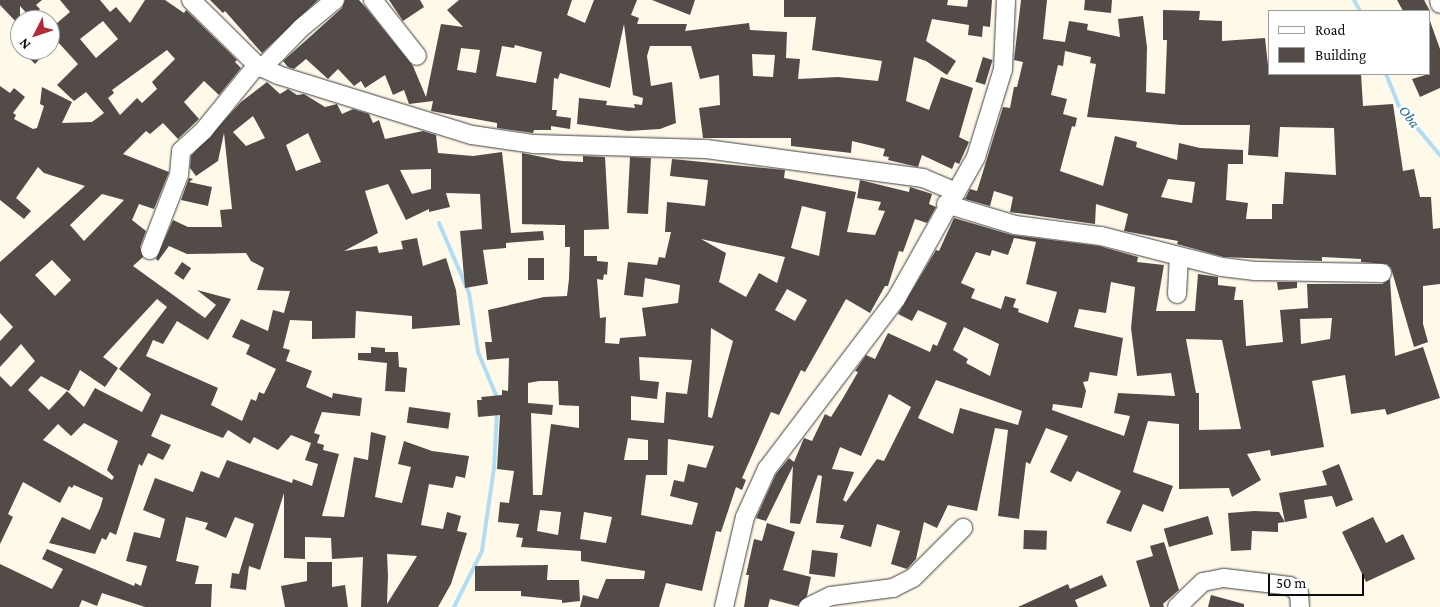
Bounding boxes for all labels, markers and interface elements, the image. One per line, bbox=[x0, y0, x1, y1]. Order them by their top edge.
north arrow bbox=[10, 10, 60, 60]
legend bbox=[1268, 10, 1430, 75]
text: Road bbox=[1315, 22, 1345, 38]
text: N bbox=[15, 35, 34, 53]
text: Building bbox=[1315, 47, 1366, 63]
water label: Oba bbox=[1395, 102, 1423, 132]
scale bar bbox=[1270, 564, 1366, 596]
text: 50 m bbox=[1276, 575, 1306, 591]

